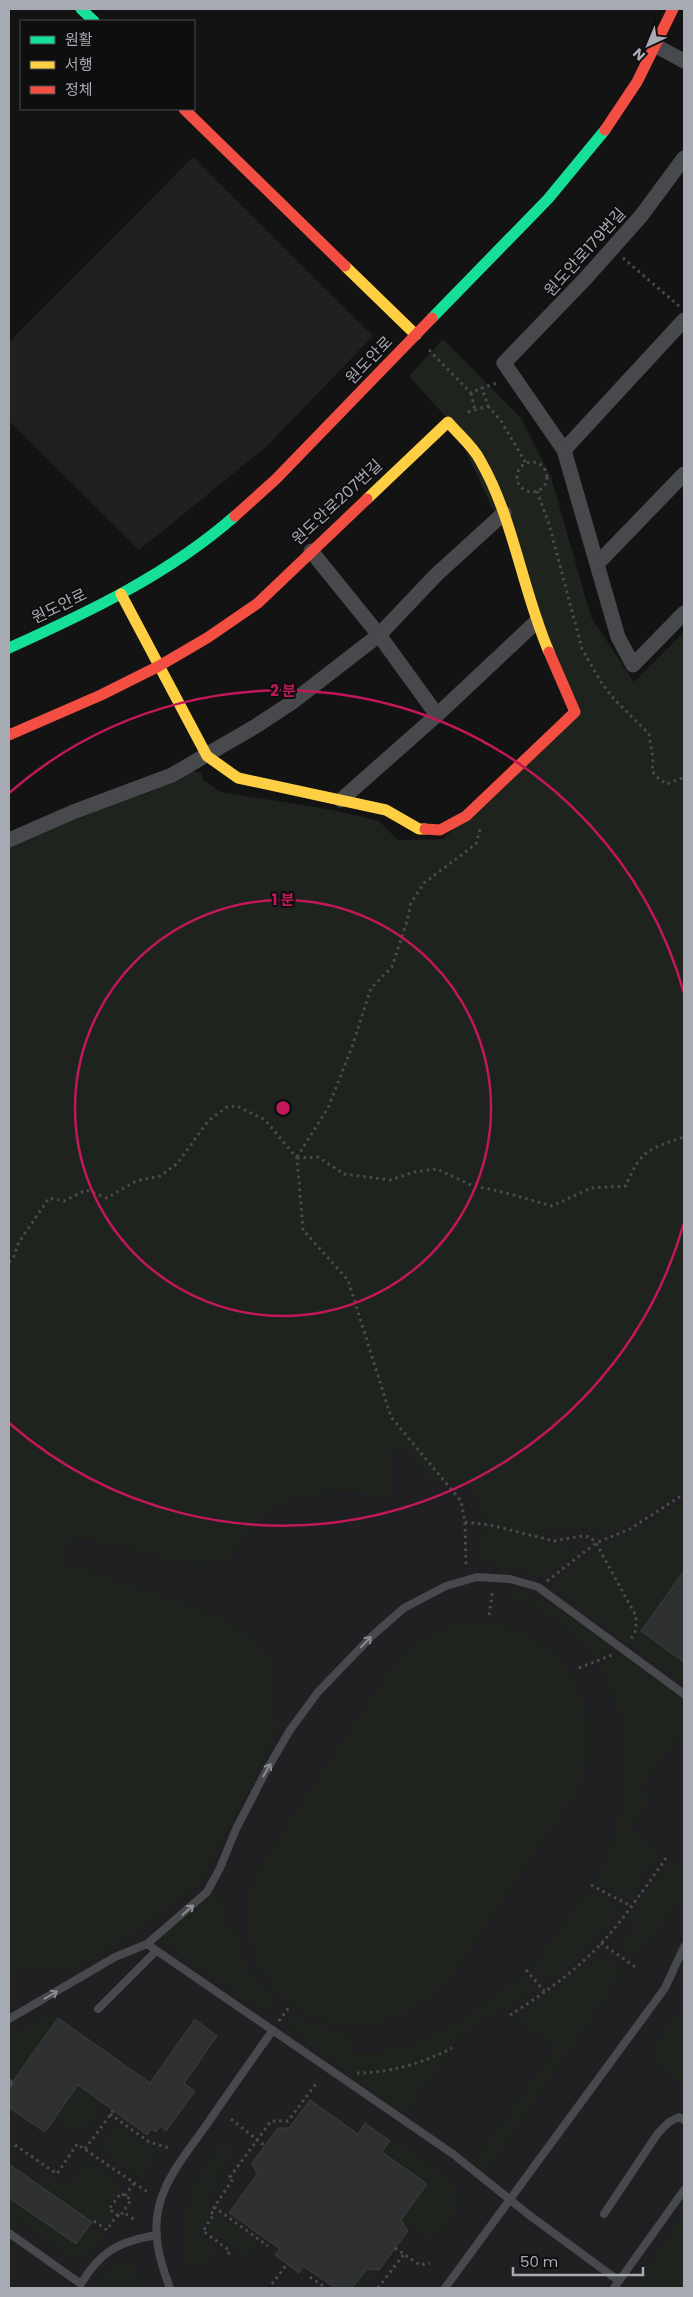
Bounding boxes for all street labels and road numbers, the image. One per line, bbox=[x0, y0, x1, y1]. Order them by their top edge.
street label: 원도안로179번길 bbox=[539, 203, 631, 301]
street label: 원도안로 bbox=[340, 331, 398, 389]
street label: 원도안로207번길 bbox=[287, 454, 387, 550]
street label: 원도안로 bbox=[27, 583, 91, 629]

